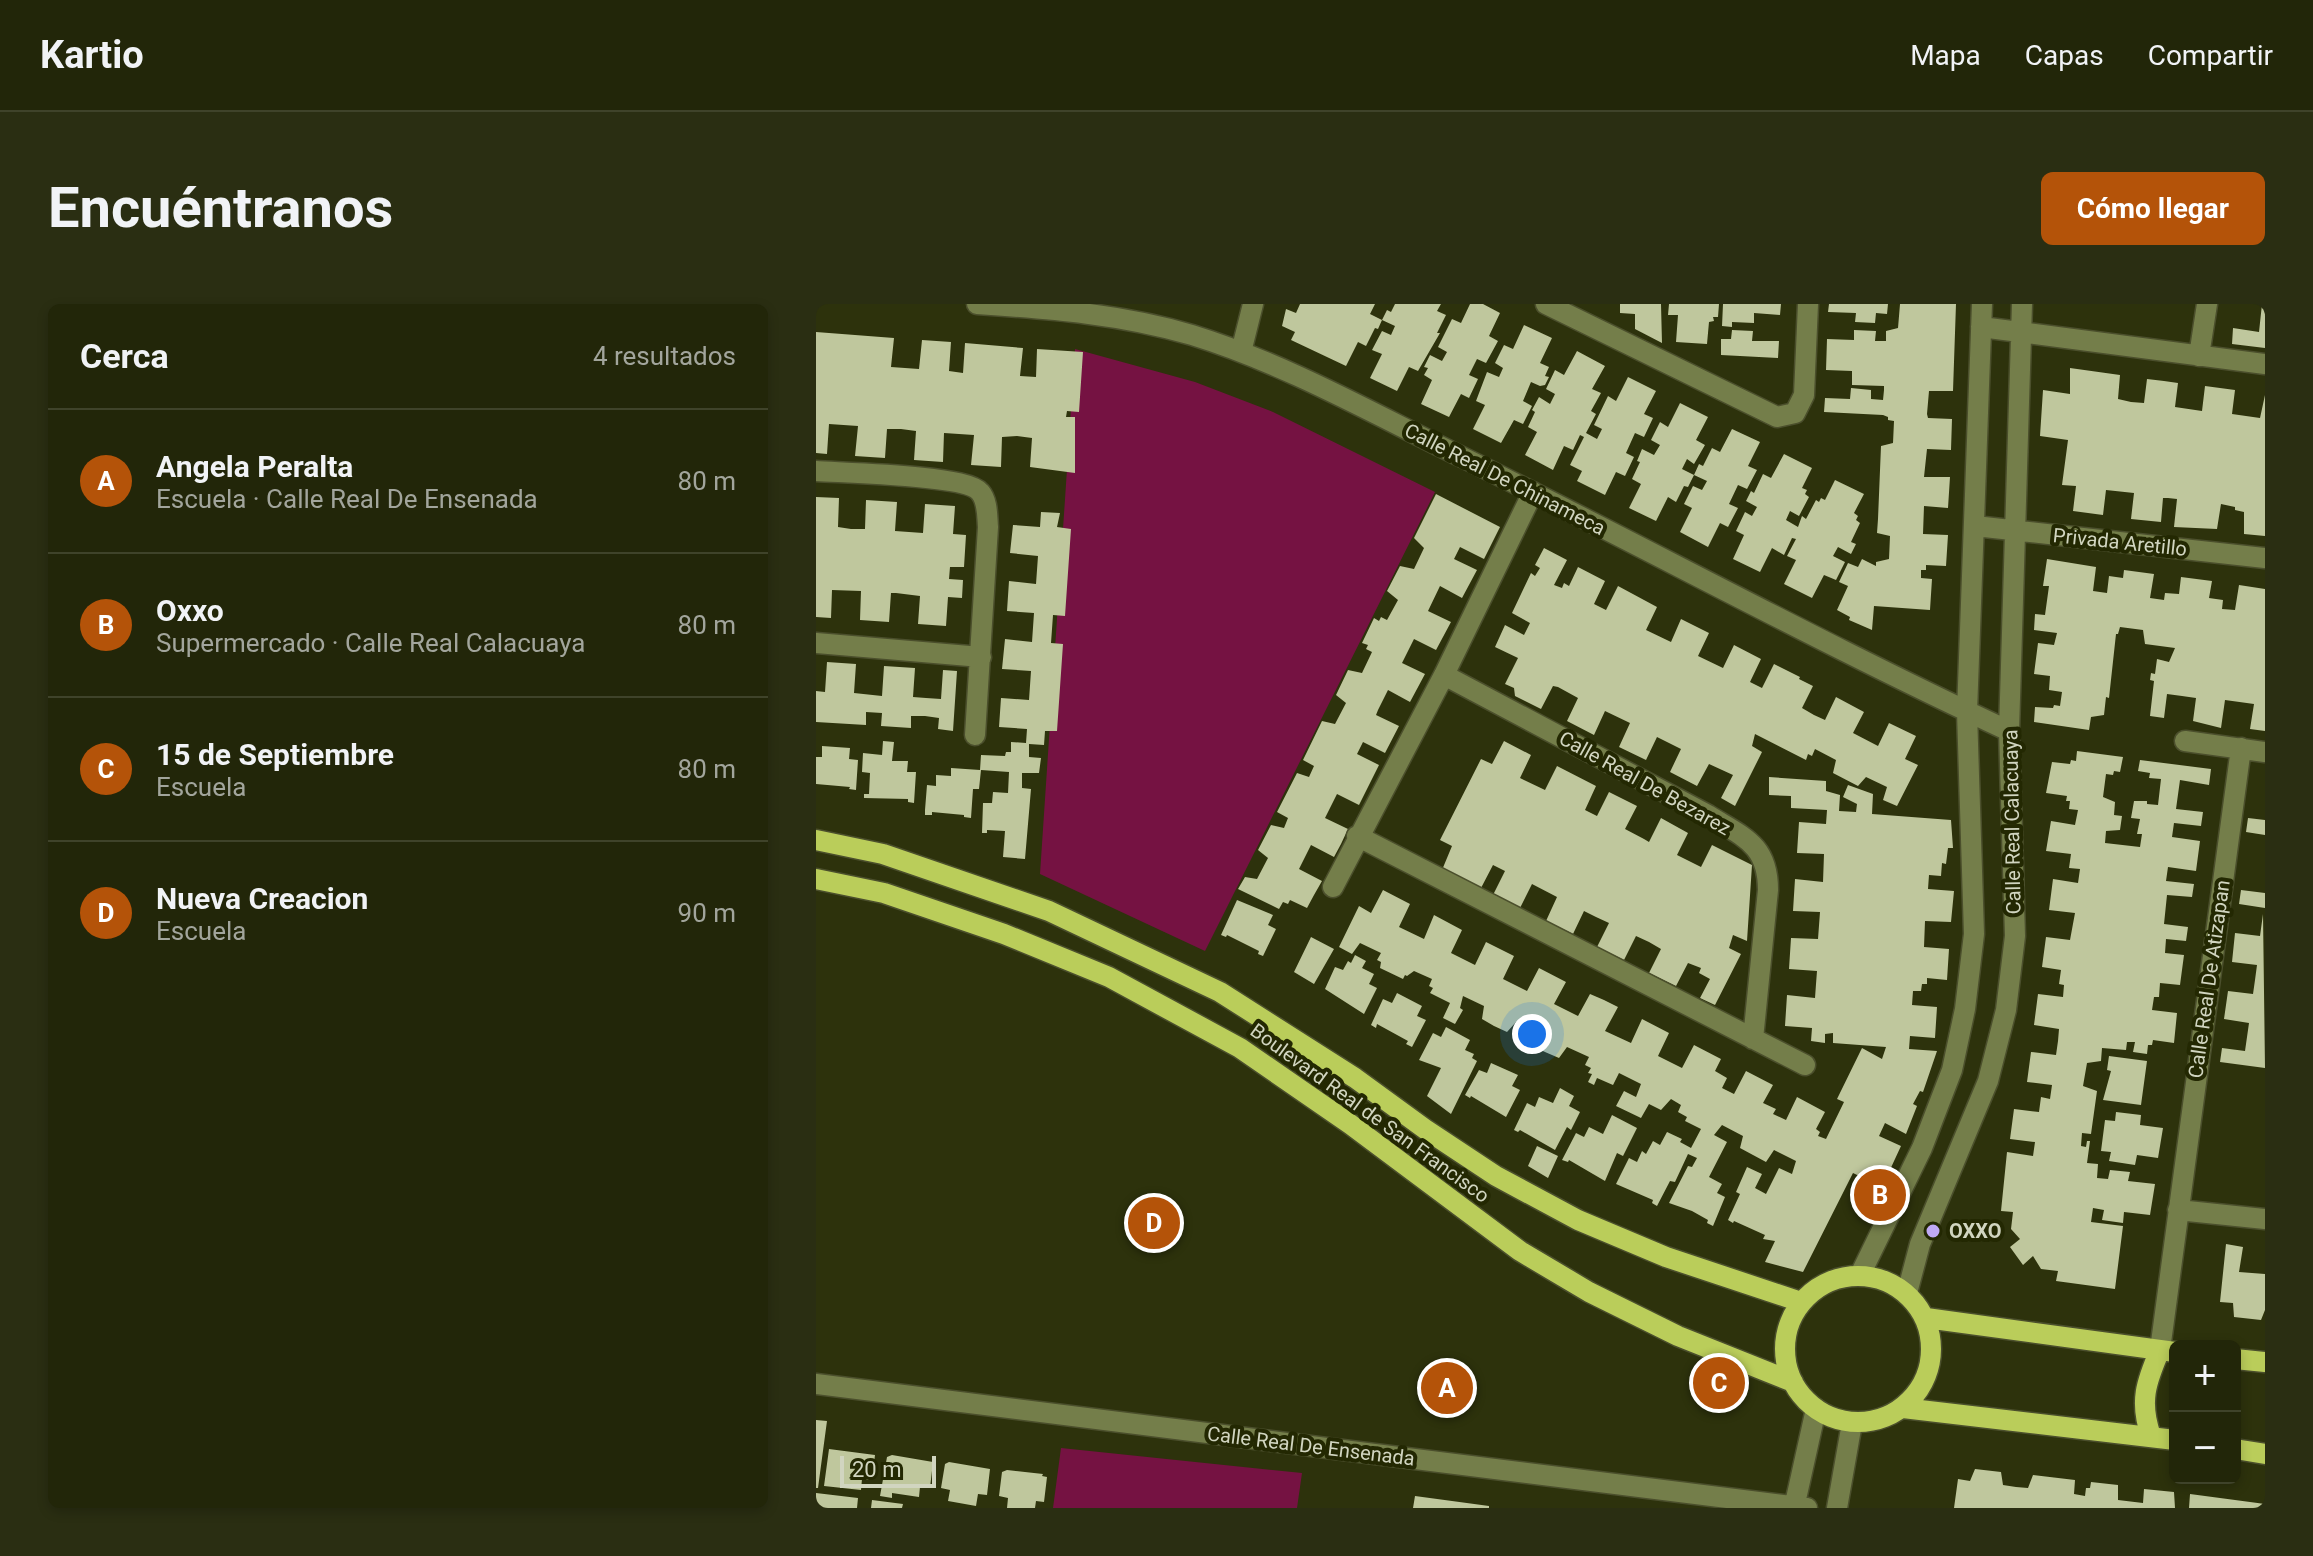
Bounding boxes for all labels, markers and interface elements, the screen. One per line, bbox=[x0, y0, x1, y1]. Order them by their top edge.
text: Kartio bbox=[40, 33, 144, 77]
text: Mapa bbox=[1910, 39, 1981, 72]
text: Capas bbox=[2025, 39, 2104, 72]
text: Compartir bbox=[2148, 39, 2273, 72]
button: Cómo llegar bbox=[2041, 172, 2265, 245]
text: Encuéntranos bbox=[48, 175, 393, 241]
text: Cerca bbox=[80, 336, 169, 376]
text: 4 resultados bbox=[593, 341, 736, 371]
street label: Calle Real De Chinameca bbox=[1401, 418, 1609, 540]
text: Angela Peralta bbox=[156, 449, 353, 484]
text: A bbox=[97, 466, 115, 496]
text: 80 m bbox=[678, 466, 736, 496]
text: Escuela · Calle Real De Ensenada bbox=[156, 484, 538, 514]
street label: Privada Aretillo bbox=[2052, 523, 2188, 561]
text: Oxxo bbox=[156, 593, 224, 628]
text: B bbox=[98, 610, 114, 640]
text: 80 m bbox=[678, 610, 736, 640]
text: Supermercado · Calle Real Calacuaya bbox=[156, 628, 585, 658]
street label: Calle Real De Bezarez bbox=[1555, 726, 1735, 840]
street label: Calle Real Calacuaya bbox=[1998, 729, 2026, 915]
text: 15 de Septiembre bbox=[156, 737, 394, 772]
text: C bbox=[97, 754, 115, 784]
text: 80 m bbox=[678, 754, 736, 784]
text: Escuela bbox=[156, 772, 246, 802]
street label: Calle Real De Atizapan bbox=[2183, 878, 2235, 1080]
text: Nueva Creacion bbox=[156, 881, 368, 916]
text: D bbox=[98, 898, 114, 928]
text: 90 m bbox=[678, 898, 736, 928]
text: Escuela bbox=[156, 916, 246, 946]
your location bbox=[1512, 1014, 1552, 1054]
street label: Boulevard Real de San Francisco bbox=[1246, 1018, 1494, 1208]
pin: B bbox=[1854, 1165, 1906, 1225]
pin: D bbox=[1128, 1193, 1180, 1253]
place label: OXXO bbox=[1949, 1219, 2002, 1243]
marker: OXXO bbox=[1924, 1222, 1942, 1240]
map controls bbox=[2169, 1340, 2241, 1484]
button: + bbox=[2169, 1340, 2241, 1412]
pin: C bbox=[1693, 1353, 1745, 1413]
pin: A bbox=[1421, 1358, 1473, 1418]
button: − bbox=[2169, 1412, 2241, 1484]
street label: Calle Real De Ensenada bbox=[1206, 1421, 1416, 1471]
scale bar bbox=[840, 1452, 936, 1488]
text: 20 m bbox=[852, 1457, 901, 1482]

